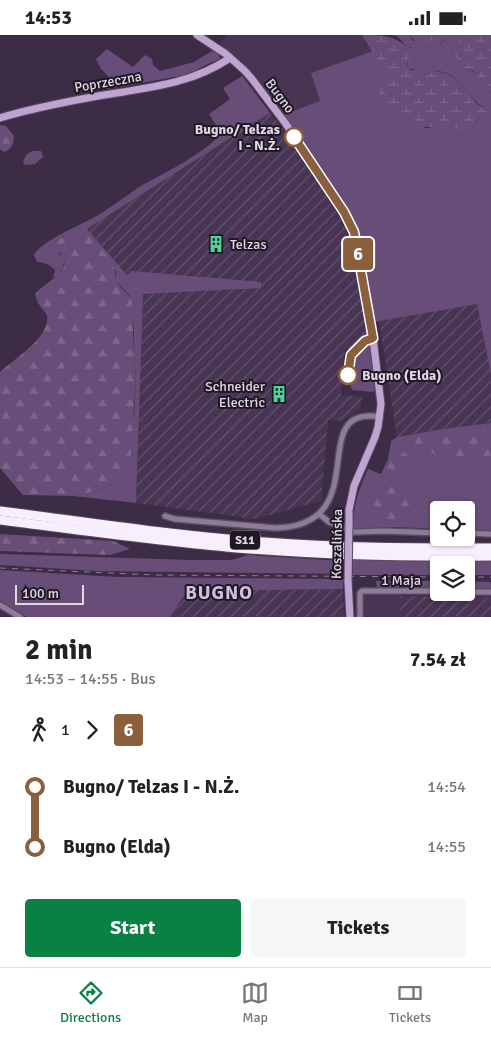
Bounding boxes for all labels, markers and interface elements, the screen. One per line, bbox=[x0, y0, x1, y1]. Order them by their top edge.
text: 14:53 bbox=[25, 6, 72, 30]
street label: Poprzeczna bbox=[73, 68, 143, 96]
street label: Bugno bbox=[262, 76, 298, 116]
place label: Bugno/ Telzas I - N.Ż. bbox=[195, 121, 280, 154]
marker: Bugno/ Telzas I - N.Ż. bbox=[284, 127, 304, 147]
building icon: Telzas bbox=[206, 234, 226, 254]
place label: Telzas bbox=[230, 236, 267, 253]
line badge: 6 bbox=[342, 238, 374, 270]
text: 6 bbox=[353, 243, 363, 265]
marker: Bugno (Elda) bbox=[338, 365, 358, 385]
place label: Bugno (Elda) bbox=[362, 367, 441, 384]
place label: Schneider Electric bbox=[205, 378, 266, 411]
building icon: Schneider Electric bbox=[269, 384, 289, 404]
map controls bbox=[430, 501, 475, 601]
button: locate bbox=[430, 501, 475, 546]
street label: Koszalińska bbox=[328, 509, 346, 579]
road number: S11 bbox=[230, 531, 260, 549]
button: layers bbox=[430, 556, 475, 601]
street label: 1 Maja bbox=[381, 572, 421, 589]
district label: BUGNO bbox=[185, 581, 253, 605]
scale bar bbox=[15, 582, 84, 605]
text: 100 m bbox=[22, 585, 59, 602]
text: 2 min bbox=[25, 633, 93, 667]
text: 7.54 zł bbox=[410, 648, 466, 672]
text: 14:53 – 14:55 · Bus bbox=[25, 669, 156, 689]
icon: walk bbox=[25, 716, 53, 744]
icon: forward bbox=[78, 716, 106, 744]
text: 6 bbox=[124, 719, 133, 741]
text: 1 bbox=[61, 720, 70, 740]
text: Bugno/ Telzas I - N.Ż. bbox=[63, 775, 240, 799]
text: 14:54 bbox=[427, 777, 466, 797]
text: Bugno (Elda) bbox=[63, 835, 171, 859]
text: 14:55 bbox=[427, 837, 466, 857]
button: Start bbox=[25, 899, 241, 957]
button: Tickets bbox=[251, 899, 466, 957]
tab: Directions bbox=[60, 979, 121, 1026]
tab: Map bbox=[241, 979, 269, 1026]
tab: Tickets bbox=[389, 979, 431, 1026]

